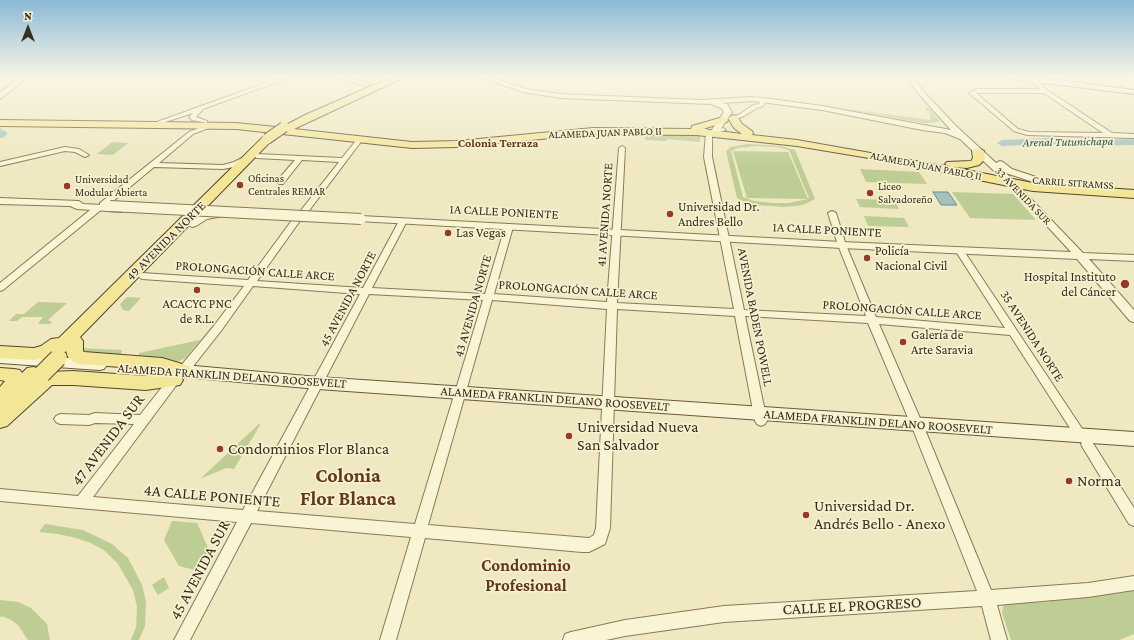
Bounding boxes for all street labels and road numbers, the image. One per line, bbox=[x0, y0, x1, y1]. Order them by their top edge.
street label: ALAMEDA JUAN PABLO II bbox=[548, 124, 662, 142]
street label: ALAMEDA JUAN PABLO II bbox=[869, 149, 983, 183]
street label: 41 AVENIDA NORTE bbox=[594, 162, 616, 268]
street label: 33 AVENIDA SUR bbox=[992, 164, 1054, 228]
street label: CARRIL SITRAMSS bbox=[1032, 174, 1114, 192]
street label: 49 AVENIDA NORTE bbox=[123, 198, 209, 284]
street label: 1A CALLE PONIENTE bbox=[449, 201, 559, 223]
street label: 1A CALLE PONIENTE bbox=[772, 219, 882, 241]
street label: AVENIDA BADEN POWELL bbox=[734, 246, 776, 388]
street label: 45 AVENIDA NORTE bbox=[316, 249, 380, 349]
street label: 43 AVENIDA NORTE bbox=[451, 253, 495, 359]
street label: PROLONGACIÓN CALLE ARCE bbox=[175, 258, 335, 284]
street label: PROLONGACIÓN CALLE ARCE bbox=[498, 277, 658, 303]
street label: 35 AVENIDA NORTE bbox=[997, 287, 1067, 385]
street label: PROLONGACIÓN CALLE ARCE bbox=[822, 297, 982, 323]
street label: ALAMEDA FRANKLIN DELANO ROOSEVELT bbox=[117, 360, 347, 392]
street label: ALAMEDA FRANKLIN DELANO ROOSEVELT bbox=[440, 383, 670, 415]
street label: 47 AVENIDA SUR bbox=[67, 390, 149, 490]
street label: ALAMEDA FRANKLIN DELANO ROOSEVELT bbox=[763, 406, 993, 438]
street label: 4A CALLE PONIENTE bbox=[143, 480, 281, 512]
street label: 45 AVENIDA SUR bbox=[166, 517, 234, 623]
street label: CALLE EL PROGRESO bbox=[782, 593, 922, 619]

